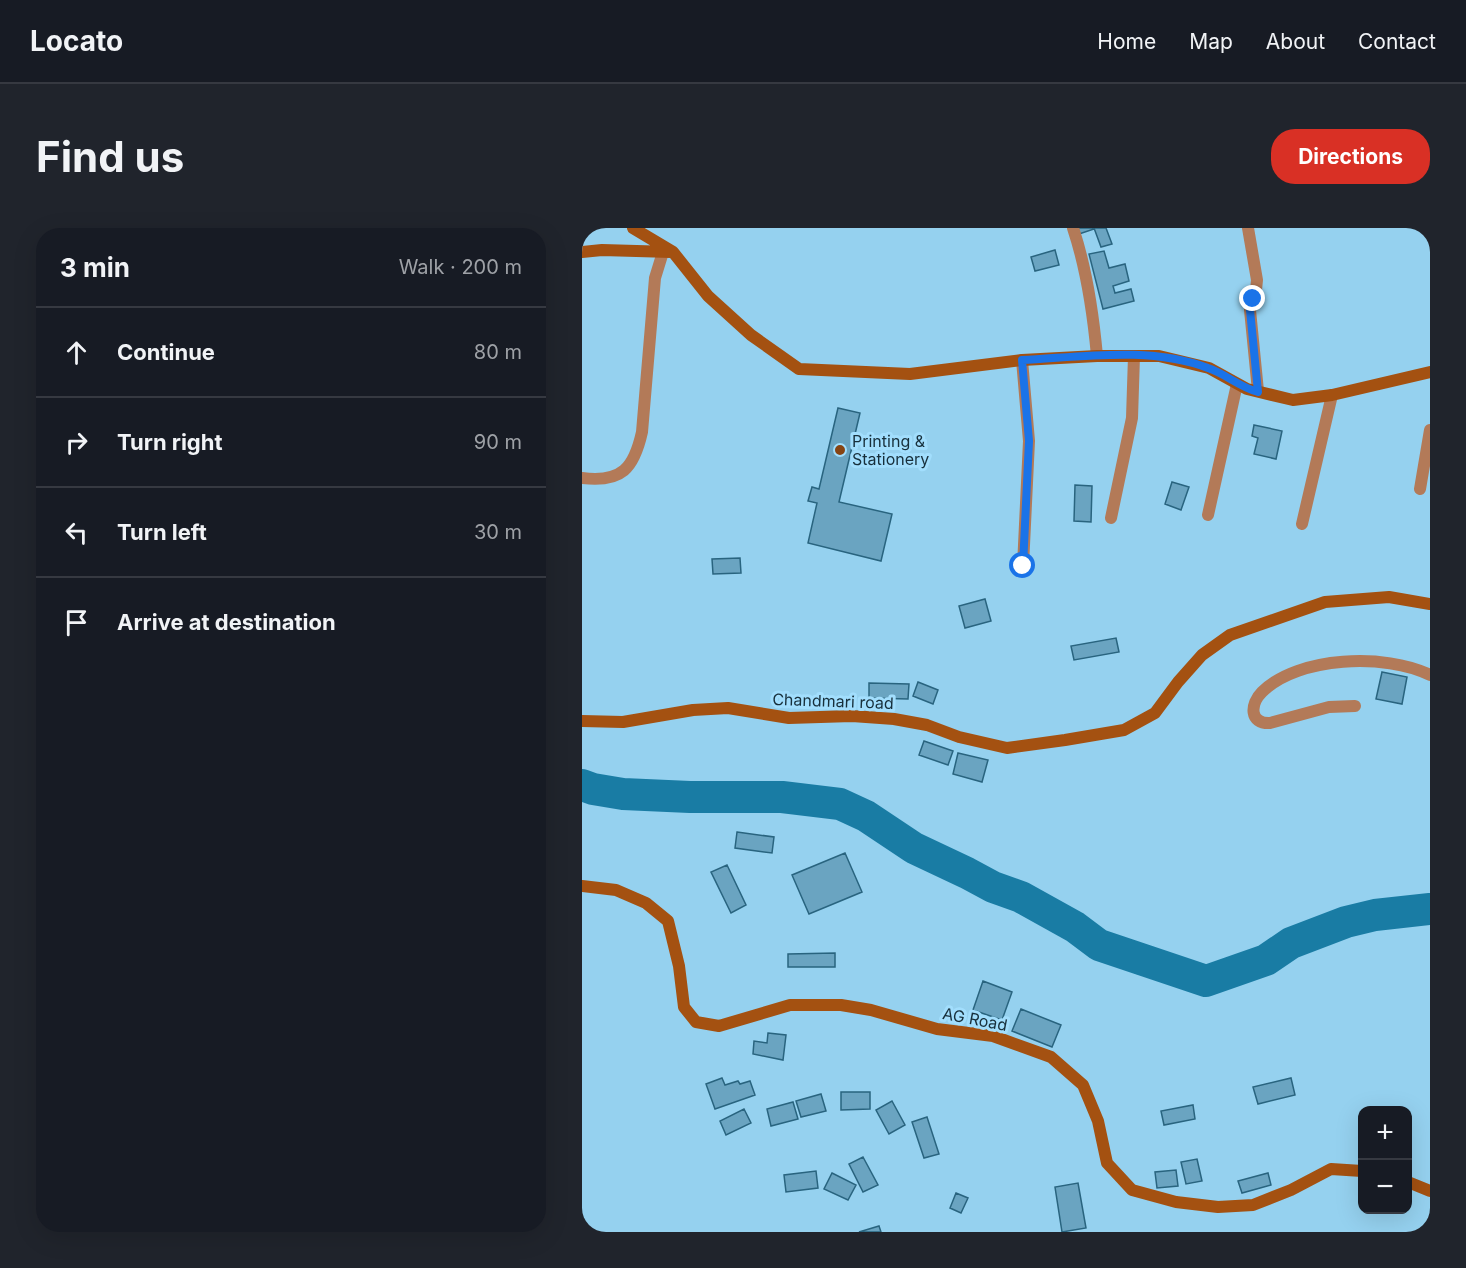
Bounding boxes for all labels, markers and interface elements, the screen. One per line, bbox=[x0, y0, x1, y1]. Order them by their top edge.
text: Locato bbox=[30, 24, 123, 58]
text: Home bbox=[1097, 29, 1156, 54]
text: Map bbox=[1189, 29, 1233, 54]
text: About bbox=[1266, 29, 1325, 54]
text: Contact bbox=[1358, 29, 1436, 54]
button: Directions bbox=[1271, 129, 1430, 184]
text: Find us bbox=[36, 131, 184, 182]
text: 3 min bbox=[60, 252, 130, 283]
text: Walk · 200 m bbox=[399, 255, 522, 279]
route end bbox=[1239, 285, 1265, 311]
icon: ahead bbox=[60, 336, 93, 369]
text: Continue bbox=[117, 339, 215, 365]
text: 80 m bbox=[474, 340, 522, 364]
icon: right bbox=[60, 426, 93, 459]
text: Turn right bbox=[117, 429, 223, 455]
text: 90 m bbox=[474, 430, 522, 454]
place label: Printing & Stationery bbox=[852, 431, 929, 469]
marker: Printing & Stationery bbox=[833, 443, 847, 457]
icon: left bbox=[60, 516, 93, 549]
text: Turn left bbox=[117, 519, 207, 545]
text: 30 m bbox=[474, 520, 522, 544]
route start bbox=[1009, 552, 1035, 578]
icon: arrive bbox=[60, 606, 93, 639]
text: Arrive at destination bbox=[117, 609, 336, 635]
street label: Chandmari road bbox=[772, 689, 894, 713]
street label: AG Road bbox=[941, 1003, 1009, 1035]
map controls bbox=[1358, 1106, 1412, 1214]
button: + bbox=[1358, 1106, 1412, 1160]
button: − bbox=[1358, 1160, 1412, 1214]

